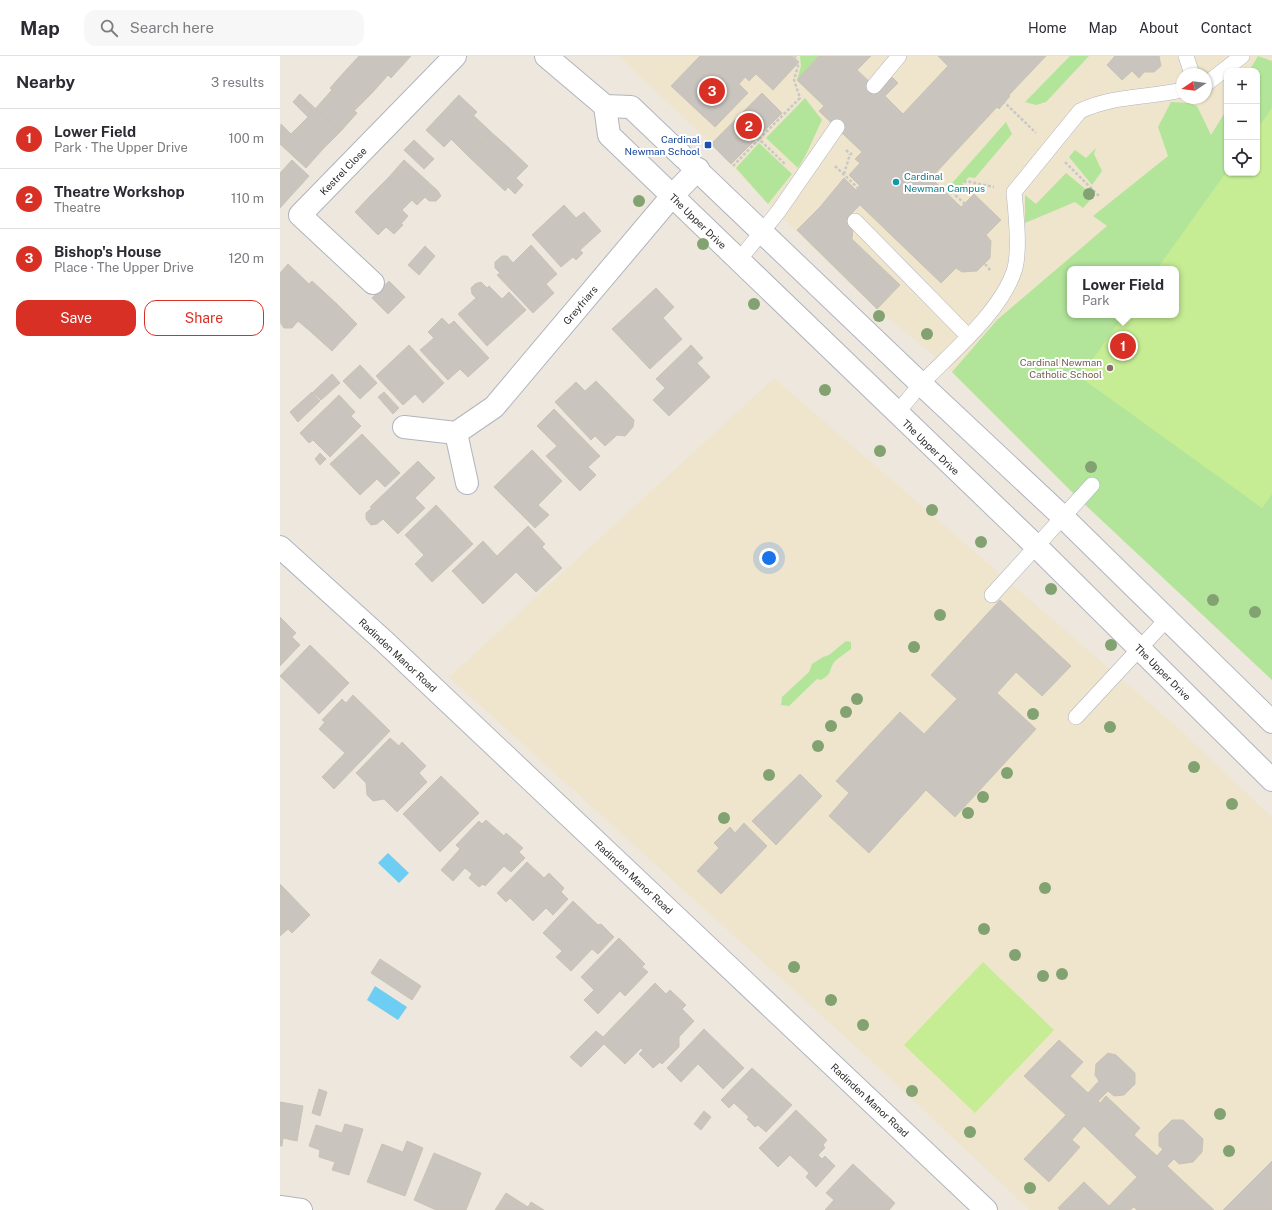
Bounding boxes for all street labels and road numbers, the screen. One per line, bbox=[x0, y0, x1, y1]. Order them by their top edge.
street label: Kestrel Close bbox=[317, 144, 369, 197]
street label: The Upper Drive bbox=[667, 191, 729, 251]
street label: Greyfriars bbox=[560, 283, 600, 327]
street label: The Upper Drive bbox=[900, 417, 962, 477]
street label: Radinden Manor Road bbox=[357, 616, 439, 694]
street label: The Upper Drive bbox=[1132, 641, 1194, 703]
street label: Radinden Manor Road bbox=[593, 838, 675, 916]
street label: Radinden Manor Road bbox=[829, 1061, 911, 1139]

